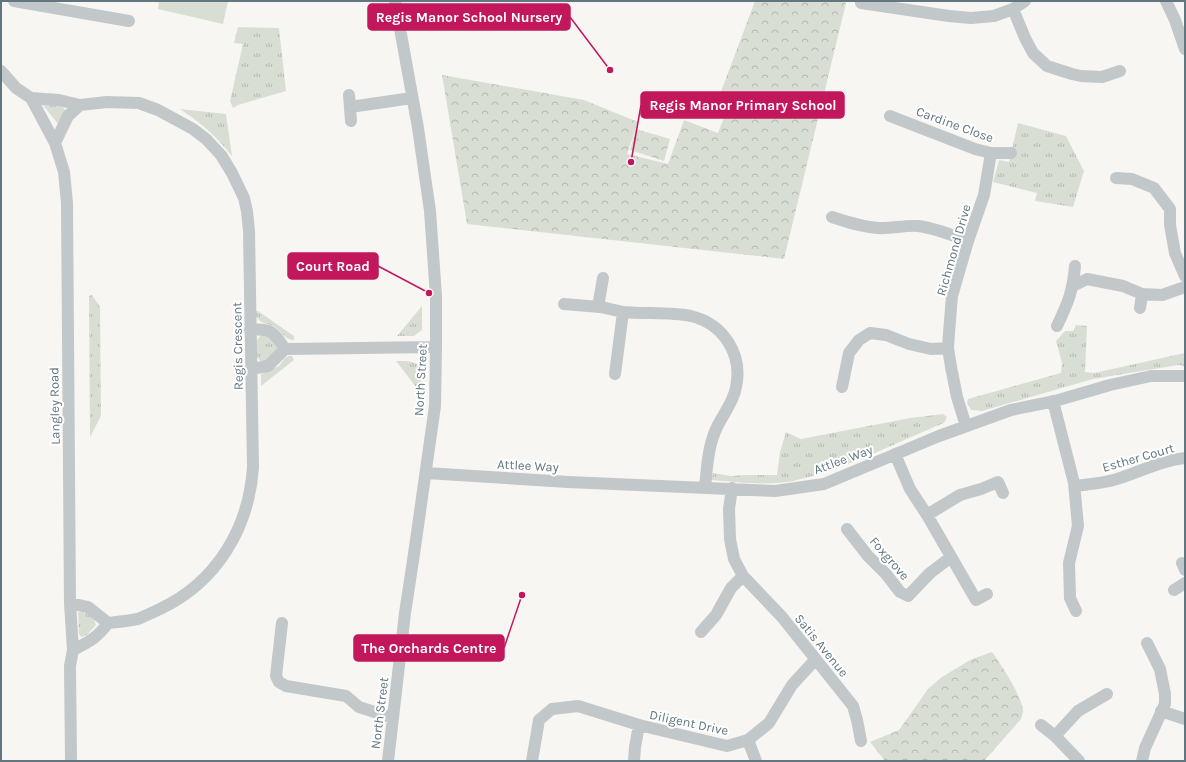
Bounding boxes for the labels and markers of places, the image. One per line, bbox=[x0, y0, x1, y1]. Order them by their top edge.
callout: Regis Manor School Nursery bbox=[368, 4, 570, 30]
callout: Regis Manor Primary School bbox=[641, 92, 844, 118]
callout: Court Road bbox=[288, 253, 378, 279]
callout: The Orchards Centre bbox=[354, 635, 504, 661]

